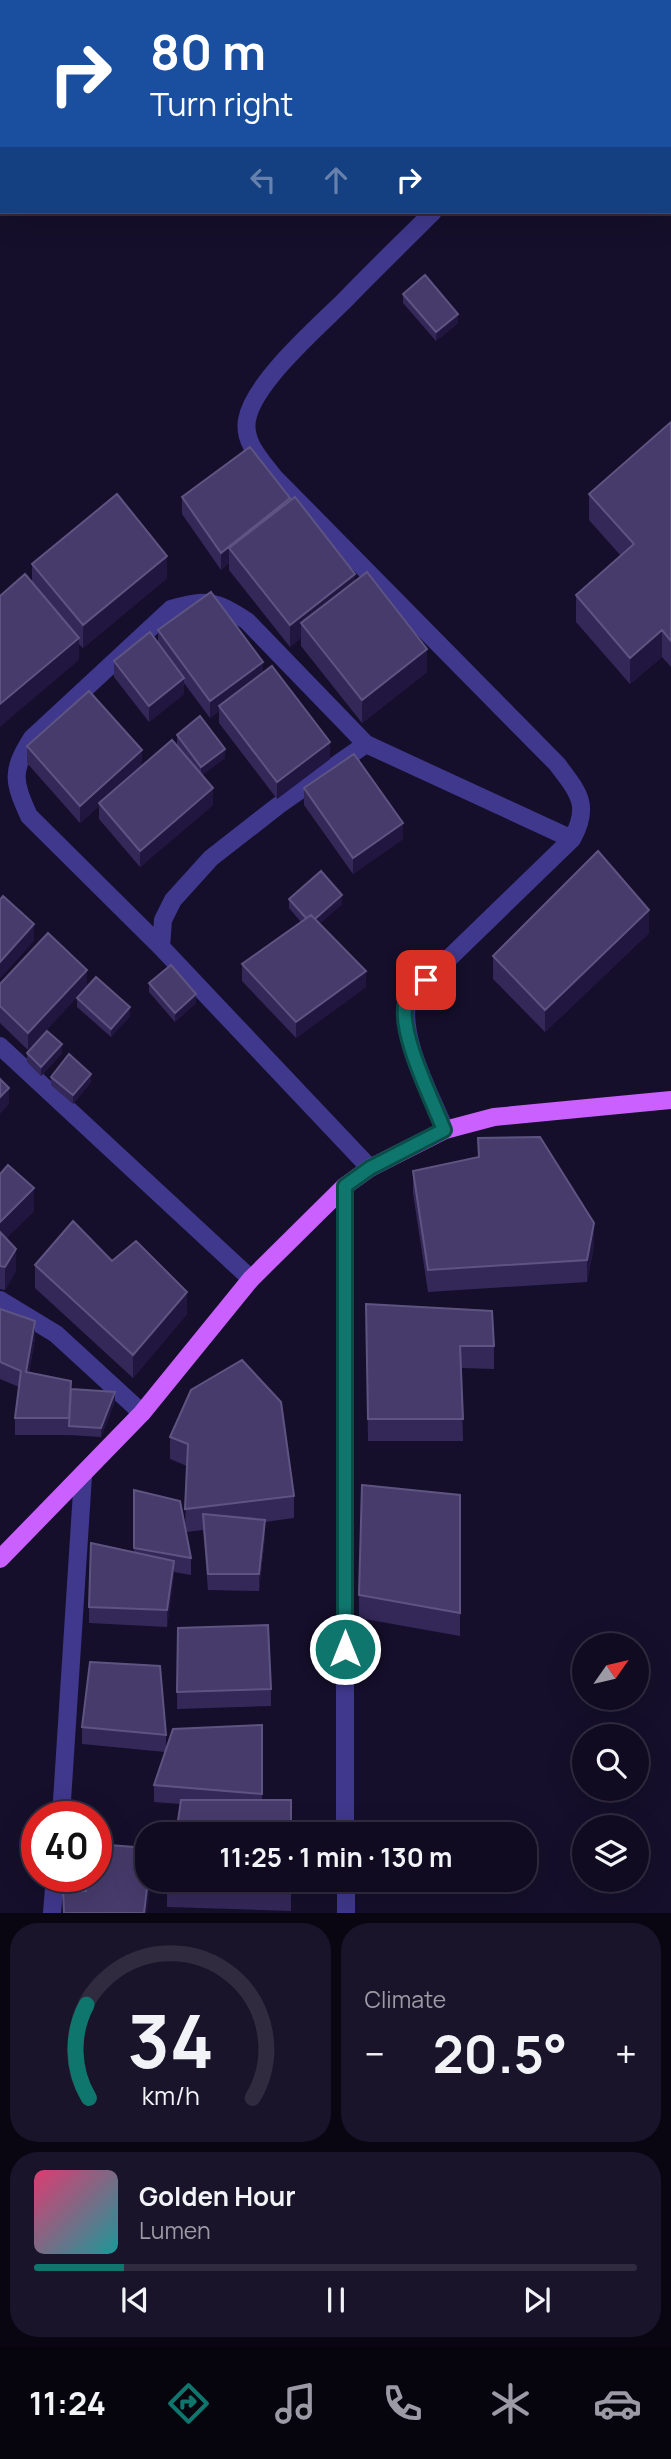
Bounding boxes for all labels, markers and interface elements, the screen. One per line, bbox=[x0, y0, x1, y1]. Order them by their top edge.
text: 80 m bbox=[150, 18, 266, 85]
icon: right bbox=[35, 28, 126, 119]
text: Turn right bbox=[150, 82, 293, 126]
icon: left bbox=[244, 161, 282, 199]
icon: ahead bbox=[317, 161, 355, 199]
icon: right bbox=[390, 161, 428, 199]
pin bbox=[396, 950, 456, 1010]
icon: arrive bbox=[407, 961, 445, 999]
position arrow bbox=[308, 1612, 382, 1686]
north arrow bbox=[572, 1633, 649, 1710]
map controls bbox=[572, 1633, 649, 1892]
button: search bbox=[572, 1724, 649, 1801]
speed limit sign: 40 bbox=[21, 1801, 112, 1892]
button: layers bbox=[572, 1815, 649, 1892]
text: 11:25 · 1 min · 130 m bbox=[220, 1839, 452, 1875]
text: Climate bbox=[365, 1983, 446, 2015]
text: 34 bbox=[127, 1991, 214, 2091]
text: 20.5° bbox=[433, 2018, 567, 2089]
text: − bbox=[365, 2027, 385, 2079]
text: + bbox=[615, 2027, 637, 2079]
text: km/h bbox=[141, 2078, 199, 2113]
text: Golden Hour bbox=[139, 2178, 296, 2214]
text: Lumen bbox=[139, 2214, 211, 2246]
icon: previous bbox=[116, 2281, 154, 2319]
icon: pause bbox=[317, 2281, 355, 2319]
icon: next bbox=[518, 2281, 556, 2319]
icon: directions bbox=[164, 2379, 213, 2428]
icon: music bbox=[271, 2379, 320, 2428]
icon: phone bbox=[378, 2379, 427, 2428]
icon: climate bbox=[486, 2379, 535, 2428]
icon: car bbox=[593, 2379, 642, 2428]
text: 11:24 bbox=[29, 2381, 106, 2425]

